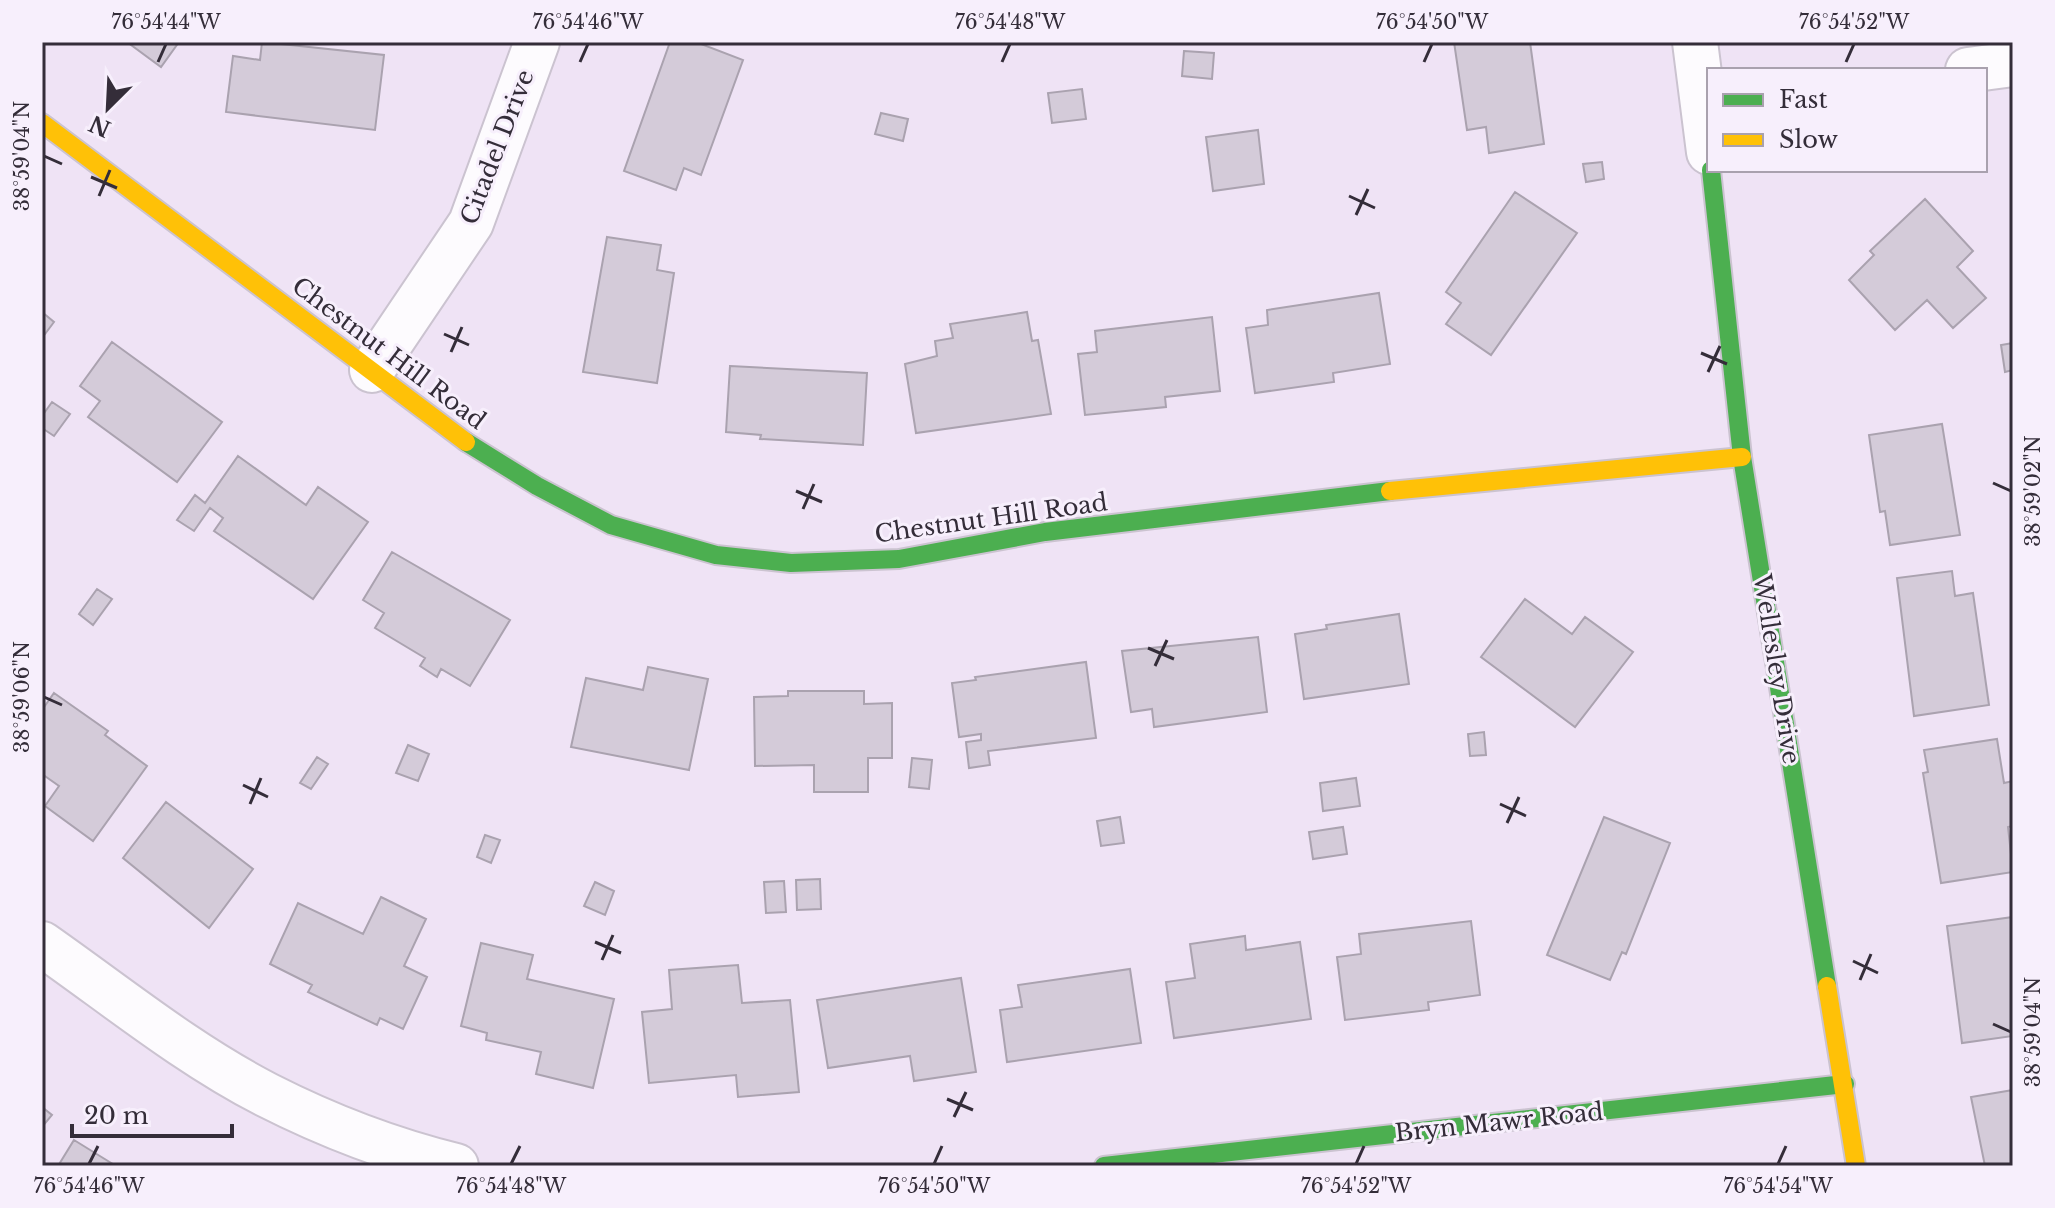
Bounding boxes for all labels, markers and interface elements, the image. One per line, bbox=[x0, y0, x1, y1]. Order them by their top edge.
text: 76°54'44"W bbox=[111, 10, 221, 34]
text: 76°54'46"W bbox=[532, 10, 644, 34]
text: 76°54'48"W bbox=[955, 10, 1066, 34]
text: 76°54'50"W bbox=[1376, 10, 1489, 34]
text: 76°54'52"W bbox=[1799, 10, 1910, 34]
street label: Citadel Drive bbox=[454, 66, 540, 228]
north arrow bbox=[68, 68, 148, 148]
legend bbox=[1707, 68, 1987, 172]
text: Fast bbox=[1779, 85, 1827, 114]
text: 38°59'04"N bbox=[10, 101, 34, 211]
text: N bbox=[85, 109, 115, 142]
text: Slow bbox=[1779, 125, 1838, 154]
street label: Chestnut Hill Road bbox=[287, 271, 491, 435]
text: 38°59'02"N bbox=[2021, 435, 2045, 547]
street label: Chestnut Hill Road bbox=[873, 487, 1109, 549]
street label: Wellesley Drive bbox=[1748, 571, 1806, 766]
text: 38°59'06"N bbox=[10, 641, 34, 753]
text: 38°59'04"N bbox=[2021, 977, 2045, 1087]
scale bar bbox=[72, 1088, 232, 1138]
street label: Bryn Mawr Road bbox=[1393, 1097, 1605, 1147]
text: 20 m bbox=[84, 1101, 149, 1130]
text: 76°54'46"W bbox=[33, 1174, 145, 1198]
text: 76°54'48"W bbox=[456, 1174, 567, 1198]
text: 76°54'50"W bbox=[878, 1174, 991, 1198]
text: 76°54'52"W bbox=[1301, 1174, 1412, 1198]
text: 76°54'54"W bbox=[1723, 1174, 1833, 1198]

